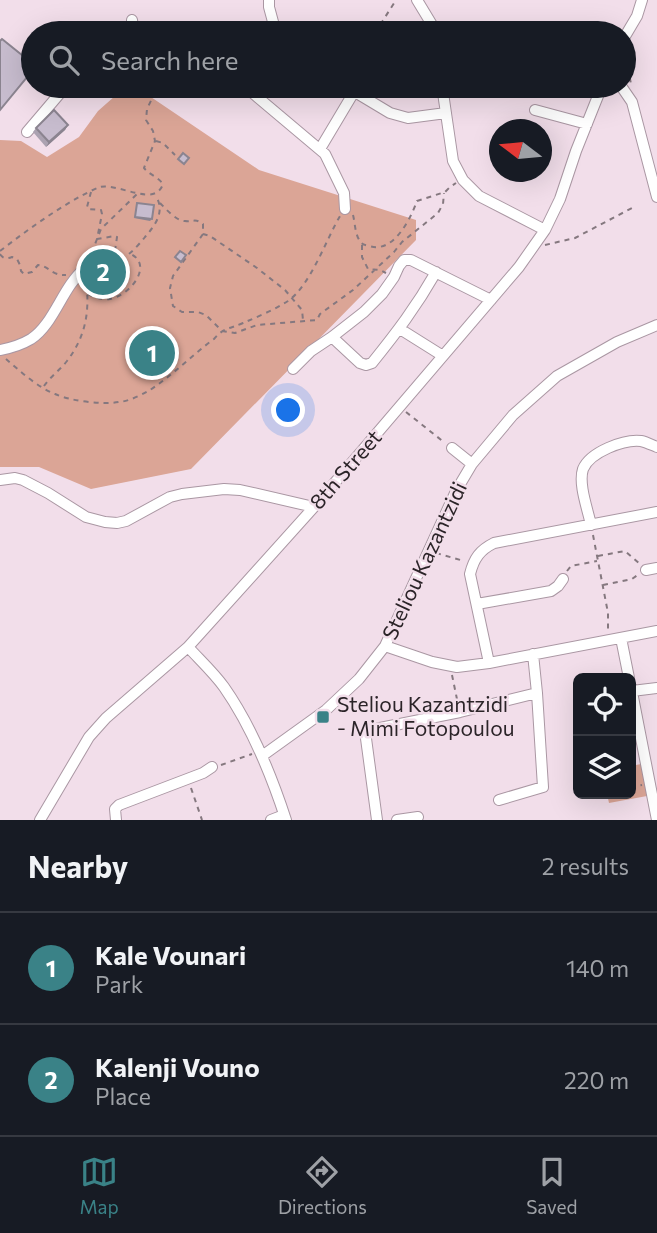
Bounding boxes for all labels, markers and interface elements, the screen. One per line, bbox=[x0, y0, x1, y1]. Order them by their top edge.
search box bbox=[21, 21, 636, 98]
icon: search bbox=[45, 41, 83, 79]
text: Search here bbox=[101, 44, 239, 75]
north arrow bbox=[489, 119, 552, 182]
pin: 2 bbox=[80, 246, 126, 298]
pin: 1 bbox=[129, 327, 175, 379]
your location bbox=[271, 393, 305, 427]
street label: 8th Street bbox=[304, 424, 386, 514]
street label: Steliou Kazantzidi bbox=[376, 478, 471, 643]
map controls bbox=[573, 673, 636, 799]
button: locate bbox=[573, 673, 636, 736]
place label: Steliou Kazantzidi - Mimi Fotopoulou bbox=[337, 691, 514, 740]
marker: Steliou Kazantzidi - Mimi Fotopoulou bbox=[315, 709, 331, 725]
button: layers bbox=[573, 736, 636, 799]
text: Nearby bbox=[28, 847, 128, 884]
text: 2 results bbox=[542, 852, 629, 880]
text: Kale Vounari bbox=[95, 939, 246, 970]
text: 1 bbox=[46, 954, 56, 982]
text: 140 m bbox=[566, 954, 629, 982]
text: Park bbox=[95, 970, 143, 998]
text: Kalenji Vouno bbox=[95, 1051, 260, 1082]
text: 2 bbox=[44, 1066, 58, 1094]
text: 220 m bbox=[564, 1066, 629, 1094]
text: Place bbox=[95, 1082, 151, 1110]
tab: Map bbox=[80, 1153, 119, 1218]
tab: Directions bbox=[278, 1153, 367, 1218]
tab: Saved bbox=[526, 1153, 577, 1218]

